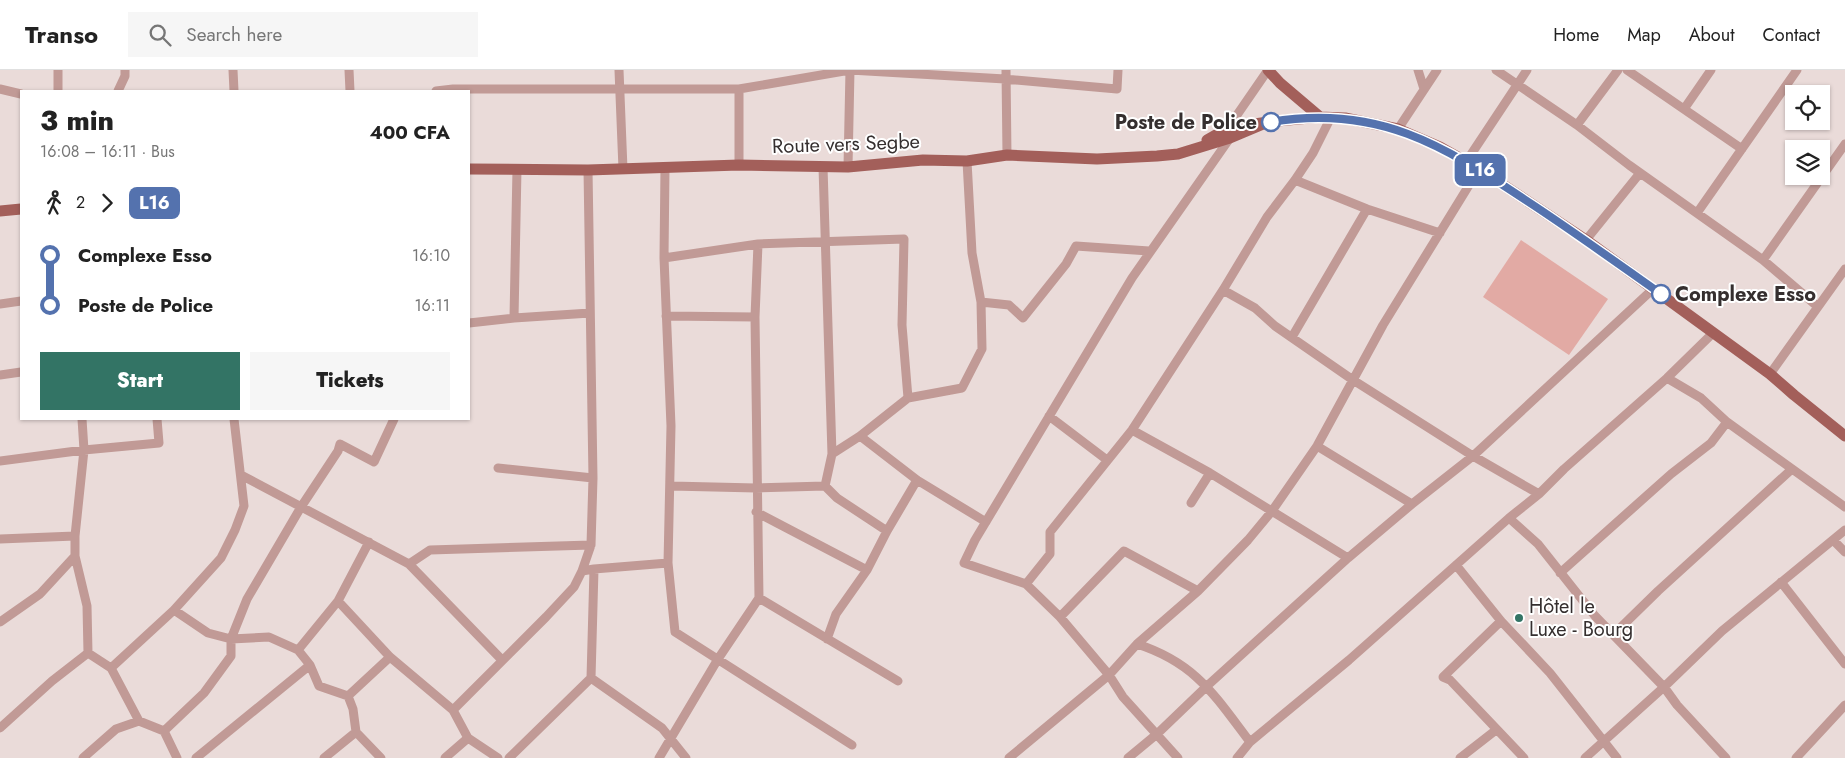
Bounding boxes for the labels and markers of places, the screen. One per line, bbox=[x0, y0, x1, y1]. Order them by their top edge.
place label: Poste de Police bbox=[1115, 108, 1257, 137]
marker: Poste de Police bbox=[1261, 112, 1281, 132]
place label: Complexe Esso bbox=[1675, 280, 1816, 309]
marker: Complexe Esso bbox=[1651, 284, 1671, 304]
place label: Hôtel le Luxe - Bourg bbox=[1529, 592, 1633, 644]
marker: Hôtel le Luxe - Bourg bbox=[1513, 612, 1525, 624]

